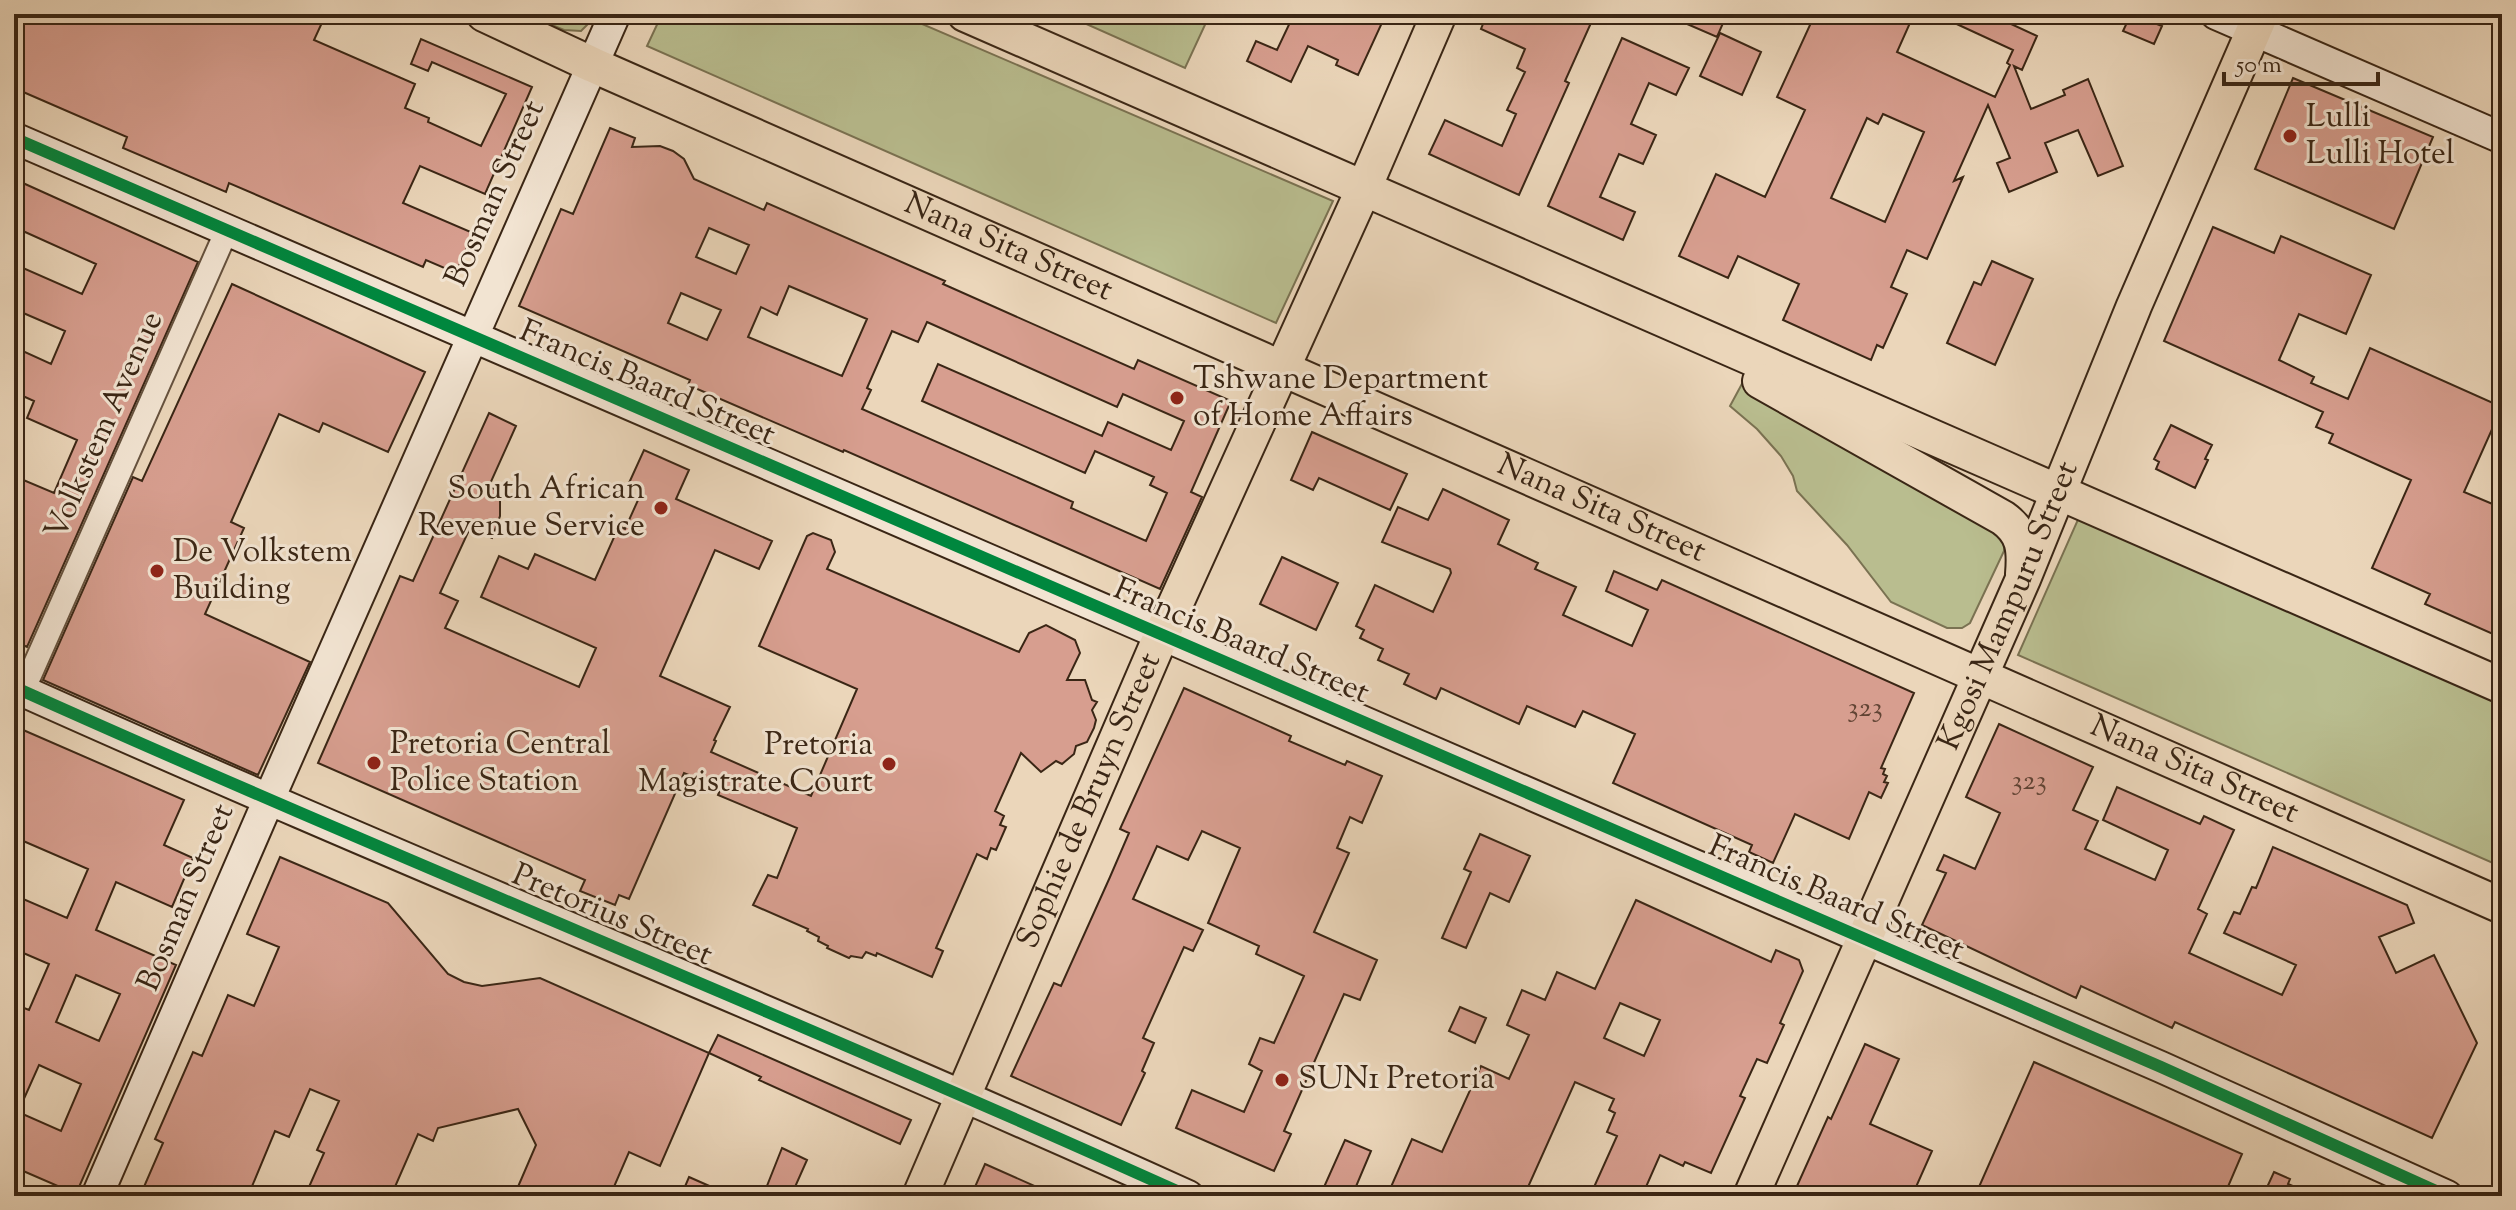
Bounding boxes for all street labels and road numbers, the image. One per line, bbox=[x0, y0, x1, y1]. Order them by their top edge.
street label: Bosman Street bbox=[434, 93, 558, 295]
street label: Nana Sita Street bbox=[896, 182, 1120, 314]
street label: Volkstem Avenue bbox=[34, 305, 176, 547]
street label: Francis Baard Street bbox=[512, 309, 782, 459]
street label: Nana Sita Street bbox=[1489, 443, 1713, 575]
street label: Kgosi Mampuru Street bbox=[1927, 455, 2091, 758]
street label: Francis Baard Street bbox=[1106, 567, 1376, 717]
street label: Sophie de Bruyn Street bbox=[1006, 646, 1174, 956]
street label: Nana Sita Street bbox=[2082, 704, 2306, 837]
street label: Bosman Street bbox=[127, 797, 247, 999]
street label: Francis Baard Street bbox=[1701, 824, 1971, 974]
street label: Pretorius Street bbox=[504, 853, 720, 979]

